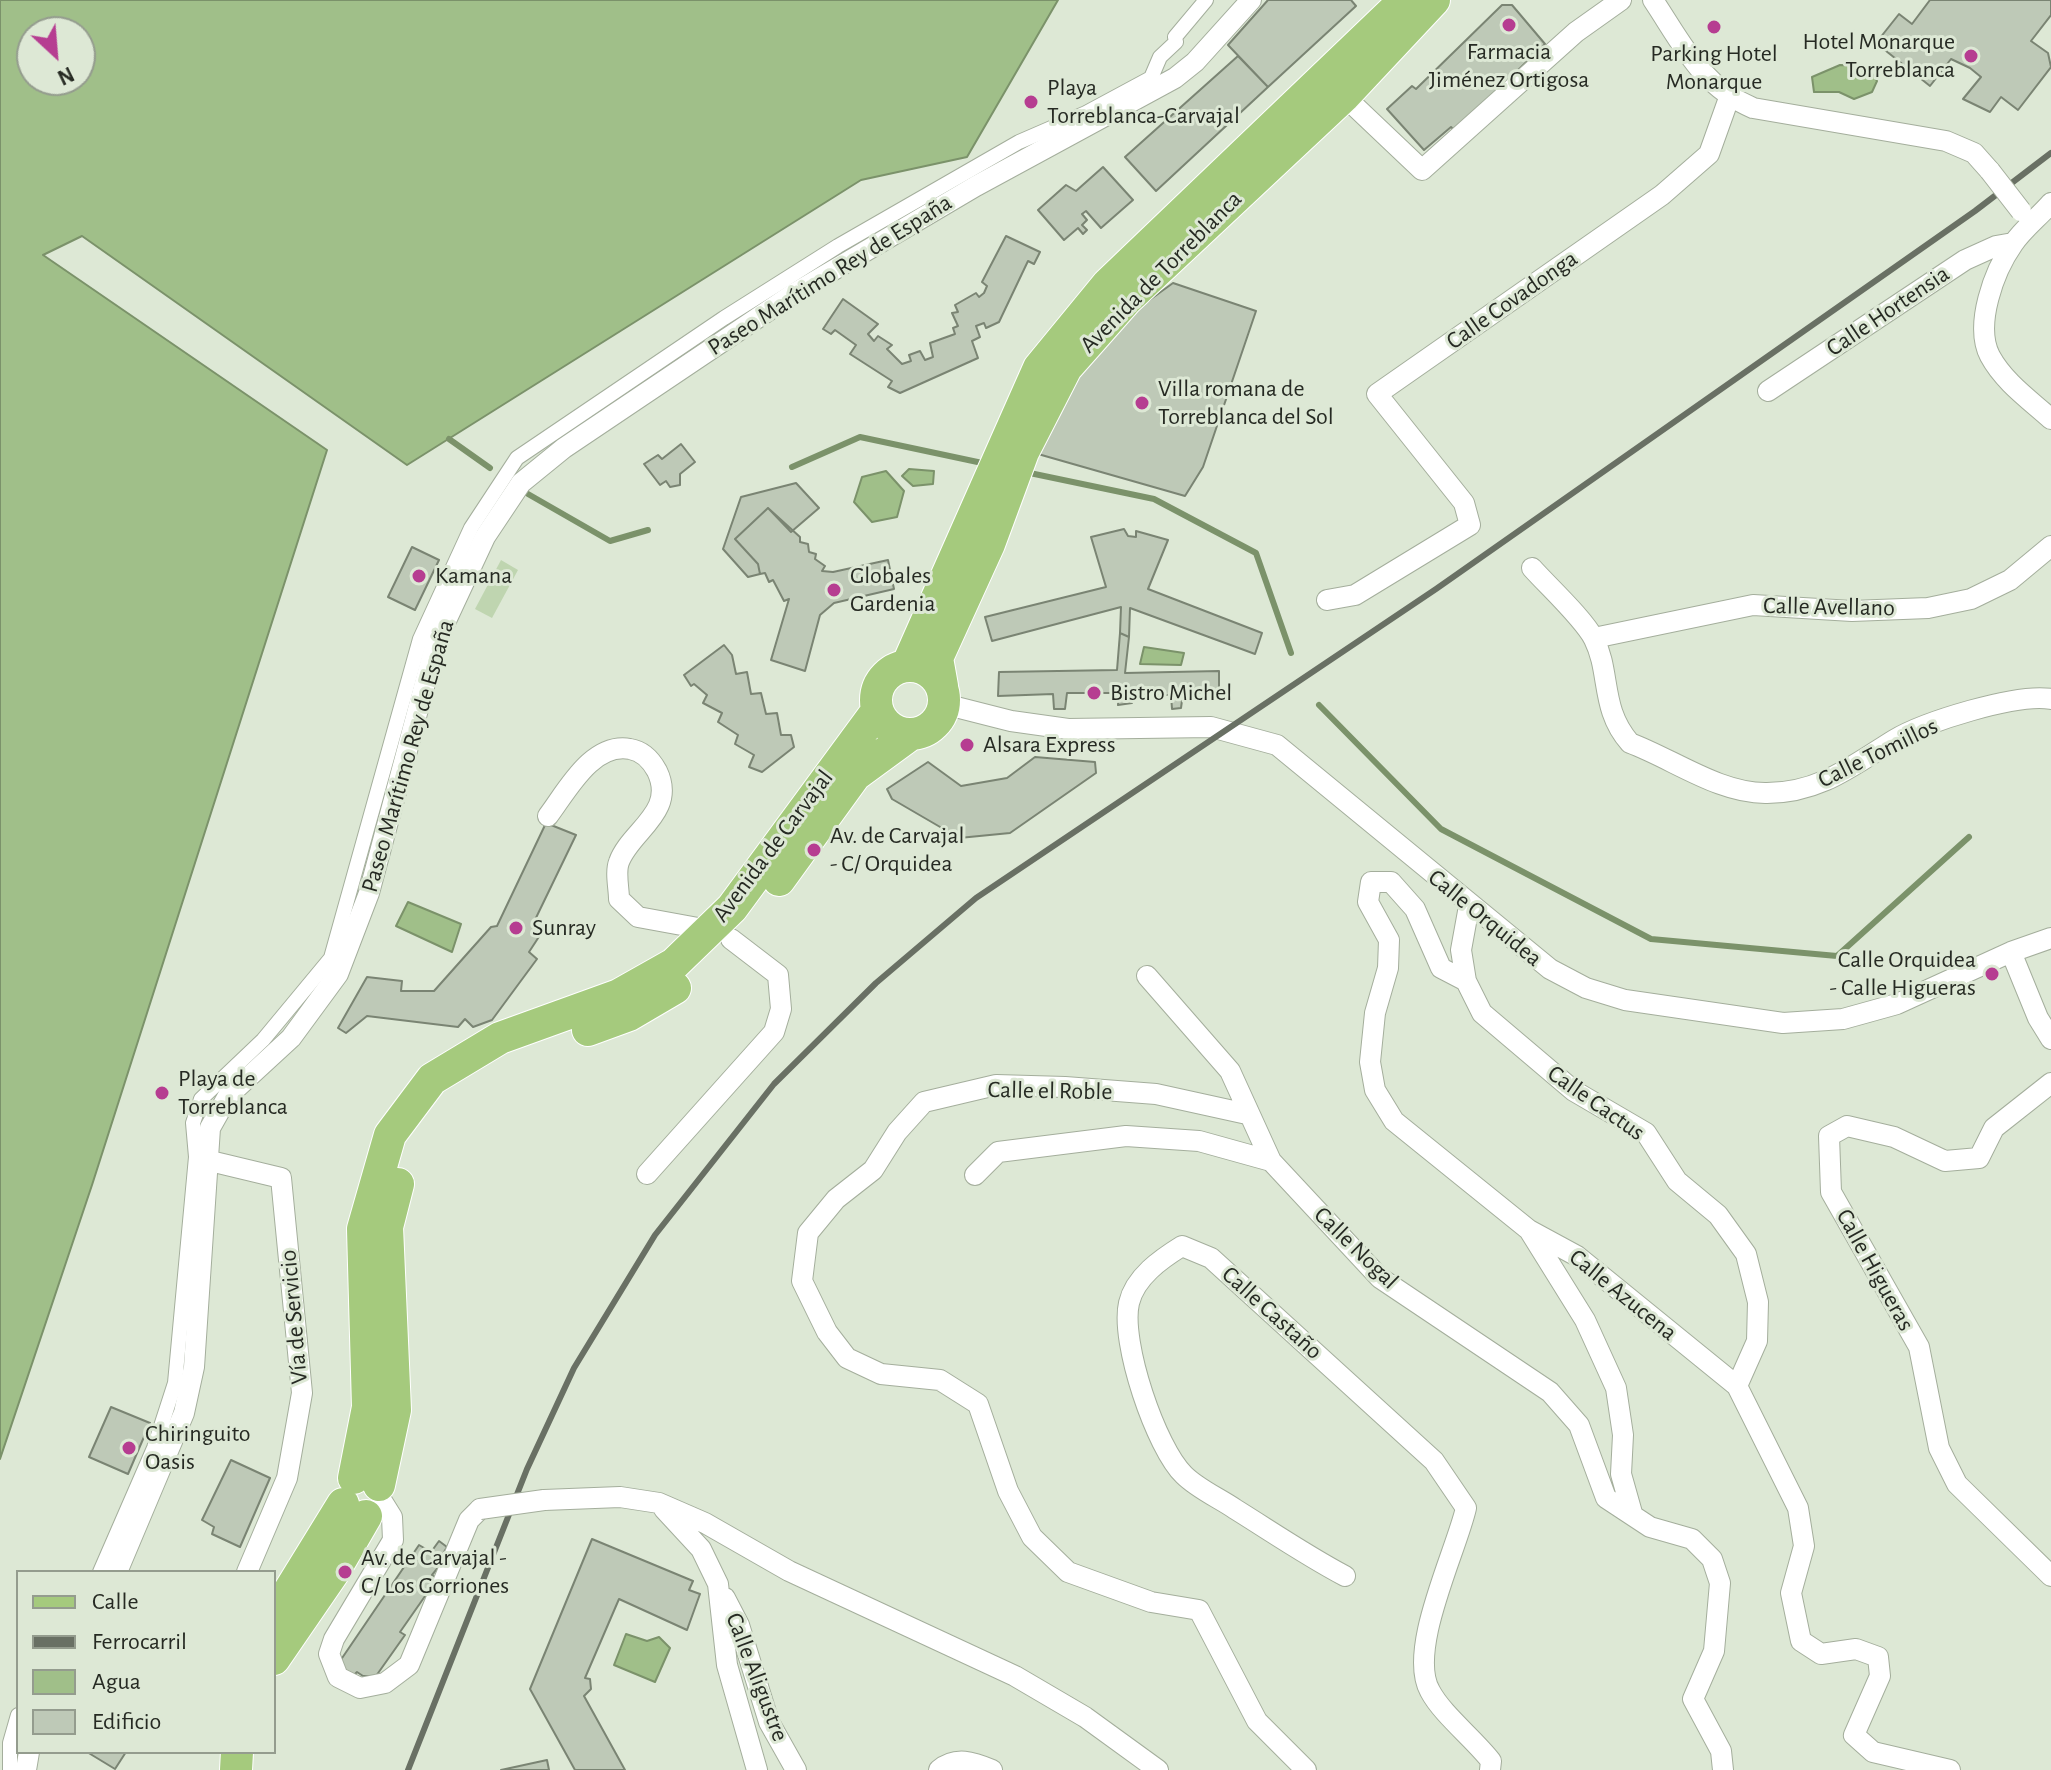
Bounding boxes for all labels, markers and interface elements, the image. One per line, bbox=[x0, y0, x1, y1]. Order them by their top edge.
north arrow bbox=[16, 16, 96, 96]
marker: Farmacia Jiménez Ortigosa bbox=[1500, 16, 1518, 34]
marker: Parking Hotel Monarque bbox=[1705, 18, 1723, 36]
place label: Hotel Monarque Torreblanca bbox=[1803, 28, 1955, 84]
place label: Farmacia Jiménez Ortigosa bbox=[1429, 38, 1589, 94]
place label: Parking Hotel Monarque bbox=[1650, 40, 1778, 96]
marker: Hotel Monarque Torreblanca bbox=[1962, 47, 1980, 65]
text: N bbox=[54, 63, 77, 89]
place label: Playa Torreblanca-Carvajal bbox=[1047, 74, 1240, 130]
marker: Playa Torreblanca-Carvajal bbox=[1022, 93, 1040, 111]
street label: Avenida de Torreblanca bbox=[1074, 185, 1248, 359]
street label: Paseo Marítimo Rey de España bbox=[703, 188, 957, 362]
street label: Calle Covadonga bbox=[1441, 244, 1583, 356]
street label: Calle Hortensia bbox=[1821, 259, 1955, 363]
place label: Villa romana de Torreblanca del Sol bbox=[1158, 375, 1334, 431]
marker: Villa romana de Torreblanca del Sol bbox=[1133, 394, 1151, 412]
place label: Kamana bbox=[435, 562, 512, 590]
place label: Globales Gardenia bbox=[850, 562, 936, 618]
marker: Kamana bbox=[410, 567, 428, 585]
marker: Globales Gardenia bbox=[825, 581, 843, 599]
street label: Calle Avellano bbox=[1763, 591, 1895, 623]
street label: Paseo Marítimo Rey de España bbox=[355, 616, 461, 896]
place label: Bistro Michel bbox=[1110, 679, 1232, 707]
marker: Bistro Michel bbox=[1085, 684, 1103, 702]
street label: Calle Tomillos bbox=[1813, 712, 1943, 794]
place label: Alsara Express bbox=[983, 731, 1116, 759]
marker: Alsara Express bbox=[958, 736, 976, 754]
street label: Avenida de Carvajal bbox=[706, 764, 840, 928]
place label: Av. de Carvajal - C/ Orquidea bbox=[830, 822, 964, 878]
marker: Av. de Carvajal - C/ Orquidea bbox=[805, 841, 823, 859]
street label: Calle Orquidea bbox=[1422, 863, 1548, 973]
place label: Sunray bbox=[532, 914, 596, 942]
marker: Sunray bbox=[507, 919, 525, 937]
place label: Calle Orquidea - Calle Higueras bbox=[1830, 946, 1976, 1002]
marker: Calle Orquidea - Calle Higueras bbox=[1983, 965, 2001, 983]
street label: Calle Cactus bbox=[1542, 1059, 1650, 1147]
place label: Playa de Torreblanca bbox=[178, 1065, 288, 1121]
street label: Calle el Roble bbox=[987, 1076, 1113, 1106]
marker: Playa de Torreblanca bbox=[153, 1084, 171, 1102]
street label: Calle Nogal bbox=[1308, 1201, 1404, 1295]
street label: Calle Higueras bbox=[1830, 1204, 1920, 1336]
street label: Calle Azucena bbox=[1563, 1243, 1683, 1347]
street label: Vía de Servicio bbox=[274, 1249, 314, 1385]
street label: Calle Castaño bbox=[1216, 1260, 1328, 1366]
place label: Chiringuito Oasis bbox=[145, 1420, 251, 1476]
marker: Chiringuito Oasis bbox=[120, 1439, 138, 1457]
place label: Av. de Carvajal - C/ Los Gorriones bbox=[361, 1544, 509, 1600]
marker: Av. de Carvajal - C/ Los Gorriones bbox=[336, 1563, 354, 1581]
legend bbox=[16, 1570, 276, 1754]
text: Calle bbox=[92, 1590, 139, 1614]
street label: Calle Aligustre bbox=[719, 1609, 795, 1745]
text: Ferrocarril bbox=[92, 1630, 187, 1654]
text: Agua bbox=[92, 1670, 141, 1694]
text: Edificio bbox=[92, 1710, 161, 1734]

